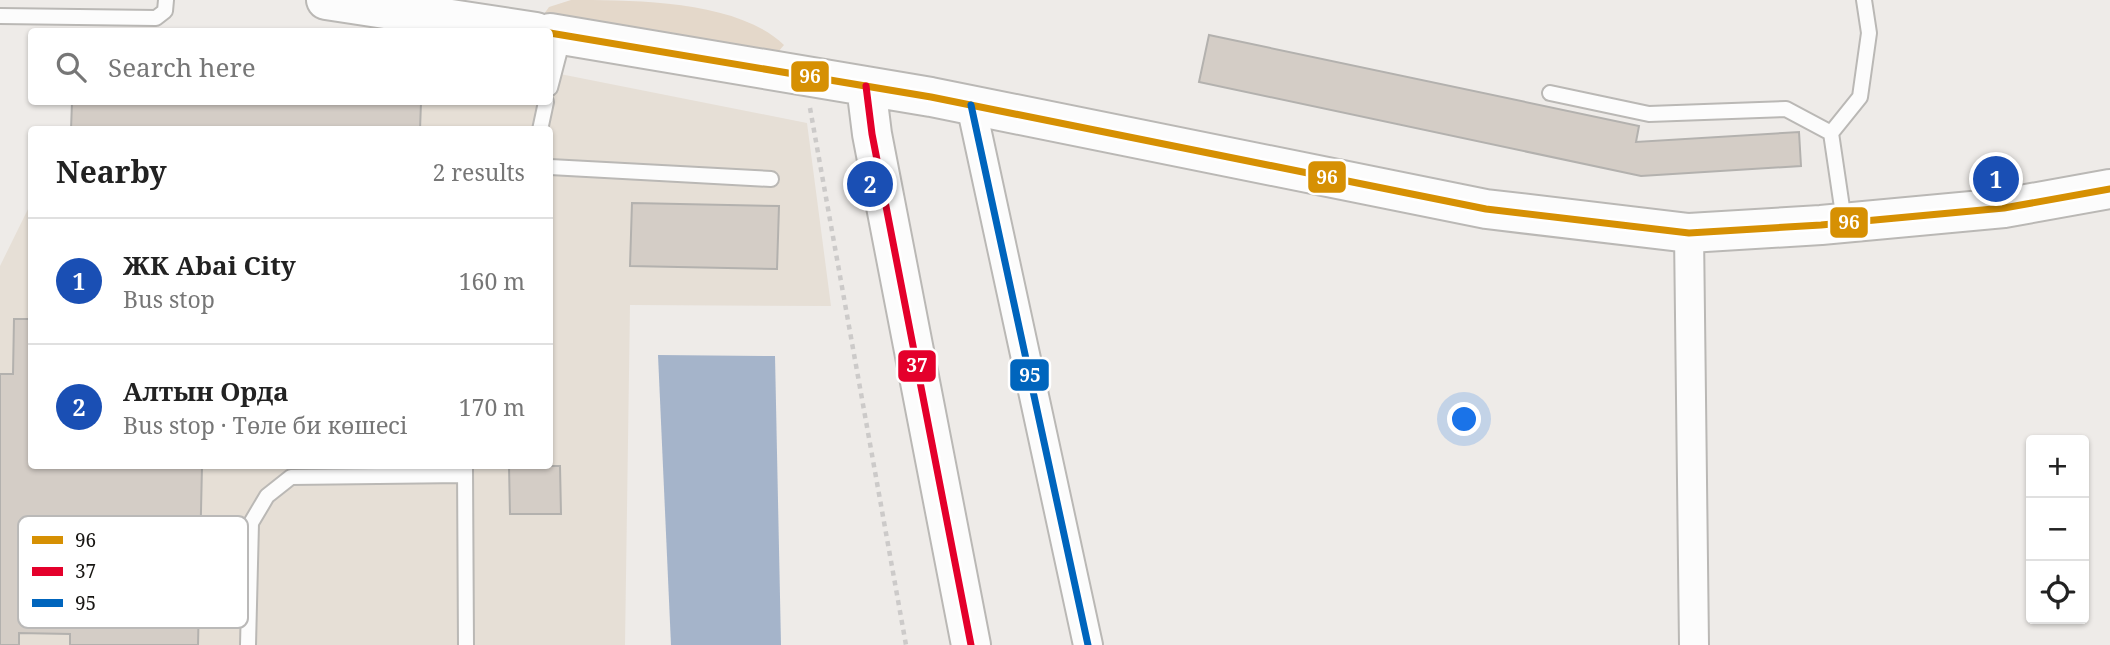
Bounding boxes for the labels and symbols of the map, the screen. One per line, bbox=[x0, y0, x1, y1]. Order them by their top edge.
line badge: 96 bbox=[790, 60, 830, 93]
text: 96 bbox=[799, 63, 821, 89]
pin: 1 bbox=[1973, 153, 2019, 205]
pin: 2 bbox=[847, 158, 893, 210]
line badge: 96 bbox=[1307, 160, 1347, 194]
text: 96 bbox=[1316, 164, 1338, 190]
line badge: 96 bbox=[1829, 206, 1869, 239]
text: 96 bbox=[1838, 209, 1860, 235]
line badge: 37 bbox=[897, 349, 937, 383]
text: 37 bbox=[906, 352, 928, 378]
line badge: 95 bbox=[1009, 358, 1050, 392]
text: 95 bbox=[1019, 362, 1041, 388]
your location bbox=[1447, 402, 1481, 436]
legend bbox=[18, 516, 248, 628]
text: 96 bbox=[75, 527, 96, 553]
text: 37 bbox=[75, 558, 96, 584]
text: 95 bbox=[75, 590, 96, 616]

